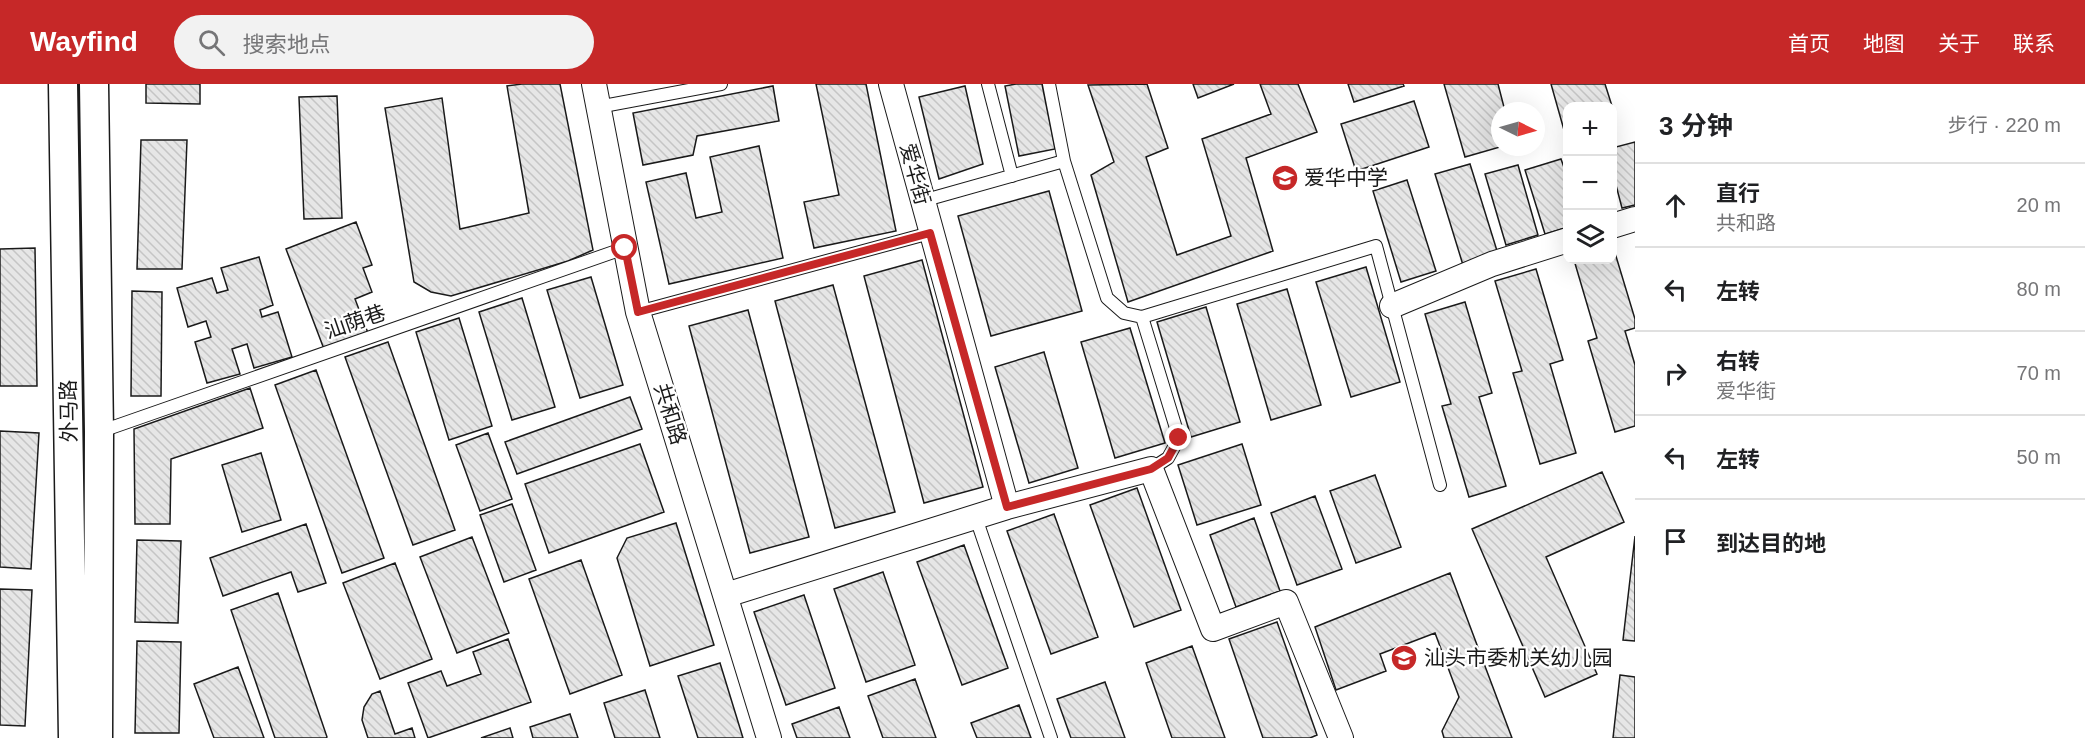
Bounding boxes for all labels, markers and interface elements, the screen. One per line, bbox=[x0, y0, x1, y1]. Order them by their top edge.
search box bbox=[174, 15, 594, 69]
text: Wayfind bbox=[30, 26, 138, 57]
icon: search bbox=[195, 26, 228, 59]
text: 搜索地点 bbox=[243, 32, 331, 57]
text: 首页 bbox=[1788, 32, 1830, 55]
text: 地图 bbox=[1863, 32, 1905, 55]
text: 关于 bbox=[1938, 32, 1980, 55]
text: 联系 bbox=[2013, 32, 2055, 55]
north arrow bbox=[1491, 102, 1545, 156]
map controls bbox=[1563, 102, 1617, 264]
button: + bbox=[1563, 102, 1617, 156]
text: 3 分钟 bbox=[1659, 111, 1733, 141]
text: 步行 · 220 m bbox=[1948, 114, 2061, 136]
street label: 爱华街 bbox=[896, 140, 935, 207]
button: − bbox=[1563, 156, 1617, 210]
school or university icon: 爱华中学 bbox=[1270, 163, 1300, 193]
place label: 爱华中学 bbox=[1304, 166, 1388, 189]
text: 直行 bbox=[1716, 181, 1760, 206]
icon: ahead bbox=[1659, 189, 1692, 222]
text: 20 m bbox=[2017, 194, 2061, 216]
button: layers bbox=[1563, 210, 1617, 264]
text: 共和路 bbox=[1716, 212, 1776, 234]
route start bbox=[611, 234, 637, 260]
icon: left bbox=[1659, 273, 1692, 306]
text: 80 m bbox=[2017, 278, 2061, 300]
text: 左转 bbox=[1716, 279, 1760, 304]
street label: 汕荫巷 bbox=[321, 300, 388, 343]
text: 右转 bbox=[1716, 349, 1760, 374]
icon: right bbox=[1659, 357, 1692, 390]
text: 70 m bbox=[2017, 362, 2061, 384]
street label: 外马路 bbox=[56, 379, 81, 443]
street label: 共和路 bbox=[650, 380, 691, 447]
text: 爱华街 bbox=[1716, 380, 1776, 402]
route end bbox=[1165, 424, 1191, 450]
icon: left bbox=[1659, 441, 1692, 474]
text: 50 m bbox=[2017, 446, 2061, 468]
text: 左转 bbox=[1716, 447, 1760, 472]
icon: arrive bbox=[1659, 525, 1692, 558]
text: 到达目的地 bbox=[1716, 531, 1826, 556]
school or university icon: 汕头市委机关幼儿园 bbox=[1389, 643, 1419, 673]
place label: 汕头市委机关幼儿园 bbox=[1424, 646, 1613, 669]

